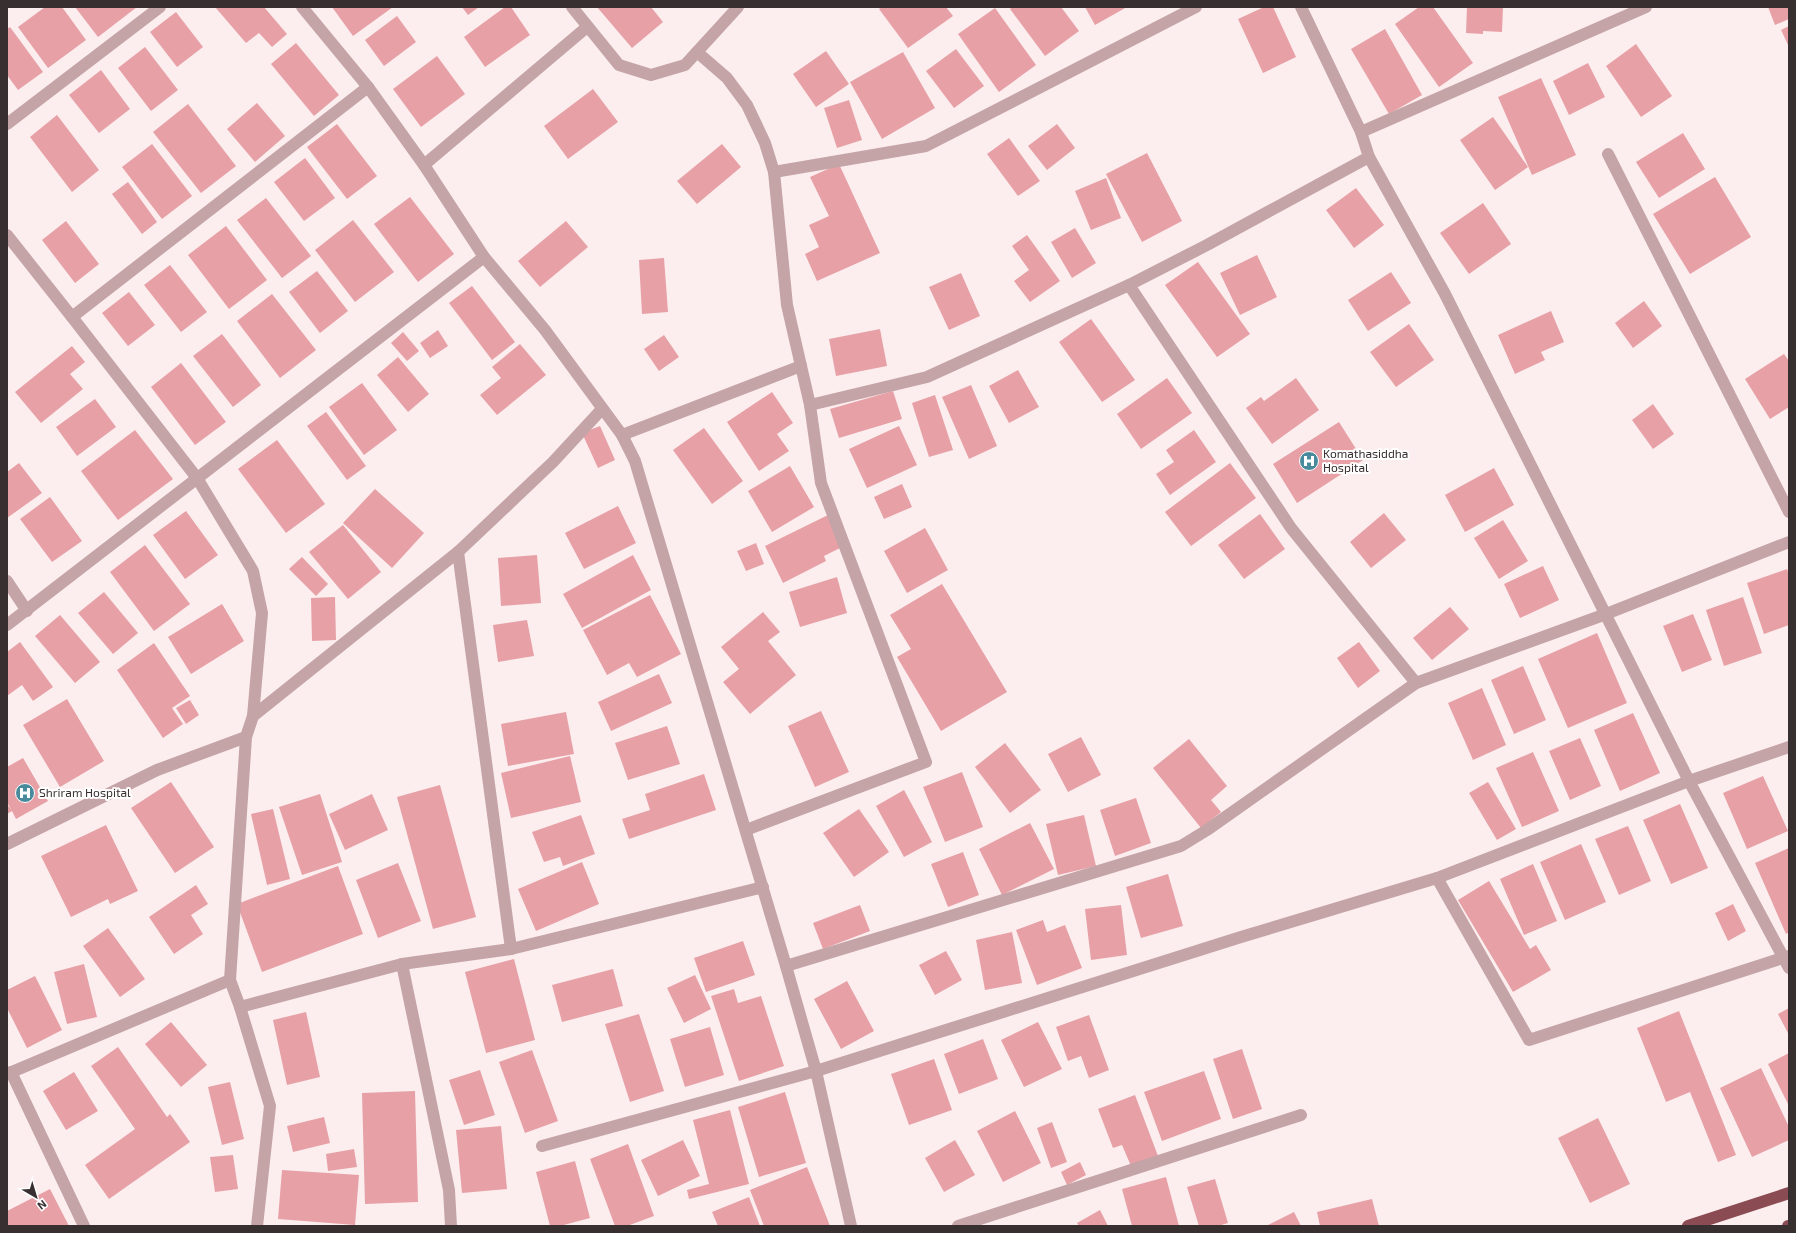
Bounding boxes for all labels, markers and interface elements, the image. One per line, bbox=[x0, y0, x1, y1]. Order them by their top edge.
place label: Komathasiddha Hospital bbox=[1323, 446, 1408, 474]
hospital icon: Komathasiddha Hospital bbox=[1298, 450, 1320, 472]
hospital icon: Shriram Hospital bbox=[14, 782, 36, 804]
place label: Shriram Hospital bbox=[39, 785, 131, 799]
north arrow bbox=[16, 1177, 56, 1217]
text: N bbox=[35, 1198, 50, 1213]

